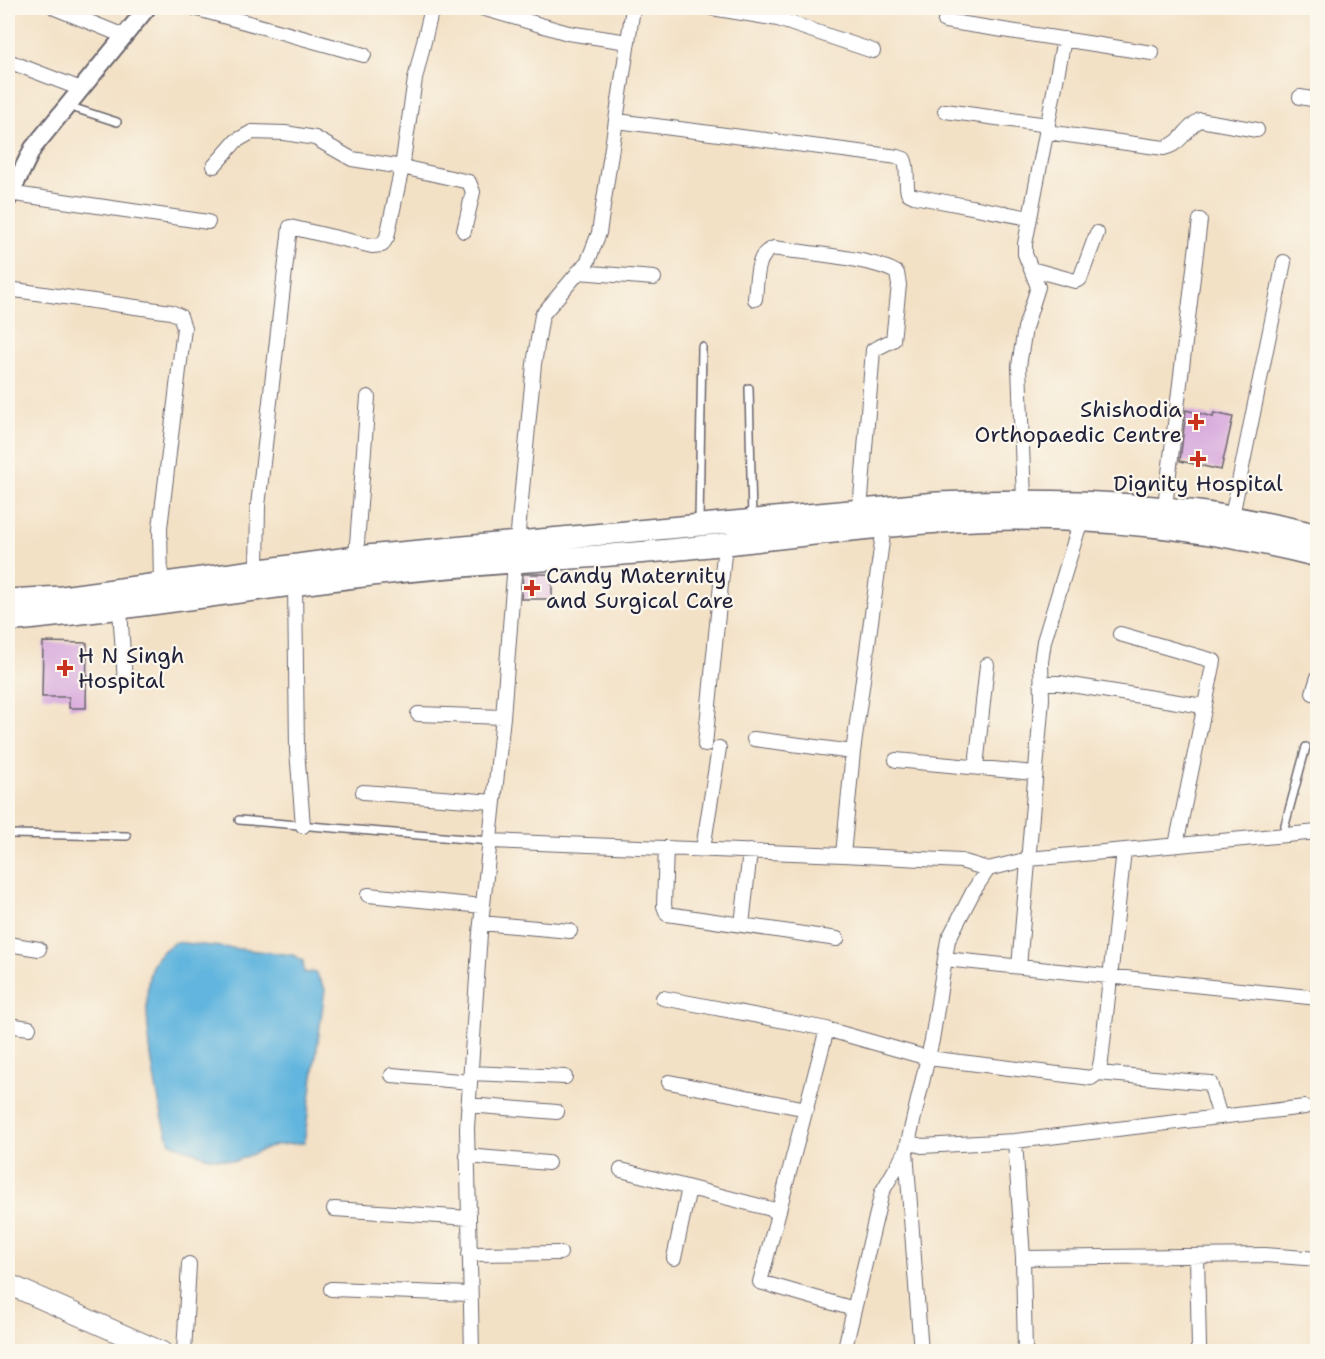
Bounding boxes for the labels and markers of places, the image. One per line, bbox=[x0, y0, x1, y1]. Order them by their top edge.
place label: Shishodia Orthopaedic Centre bbox=[975, 395, 1182, 449]
marker: Shishodia Orthopaedic Centre bbox=[1187, 413, 1205, 431]
marker: Dignity Hospital bbox=[1189, 450, 1207, 468]
place label: Dignity Hospital bbox=[1113, 469, 1283, 498]
place label: Candy Maternity and Surgical Care bbox=[546, 561, 734, 615]
marker: Candy Maternity and Surgical Care bbox=[523, 579, 541, 597]
place label: H N Singh Hospital bbox=[78, 641, 185, 695]
marker: H N Singh Hospital bbox=[56, 659, 74, 677]

